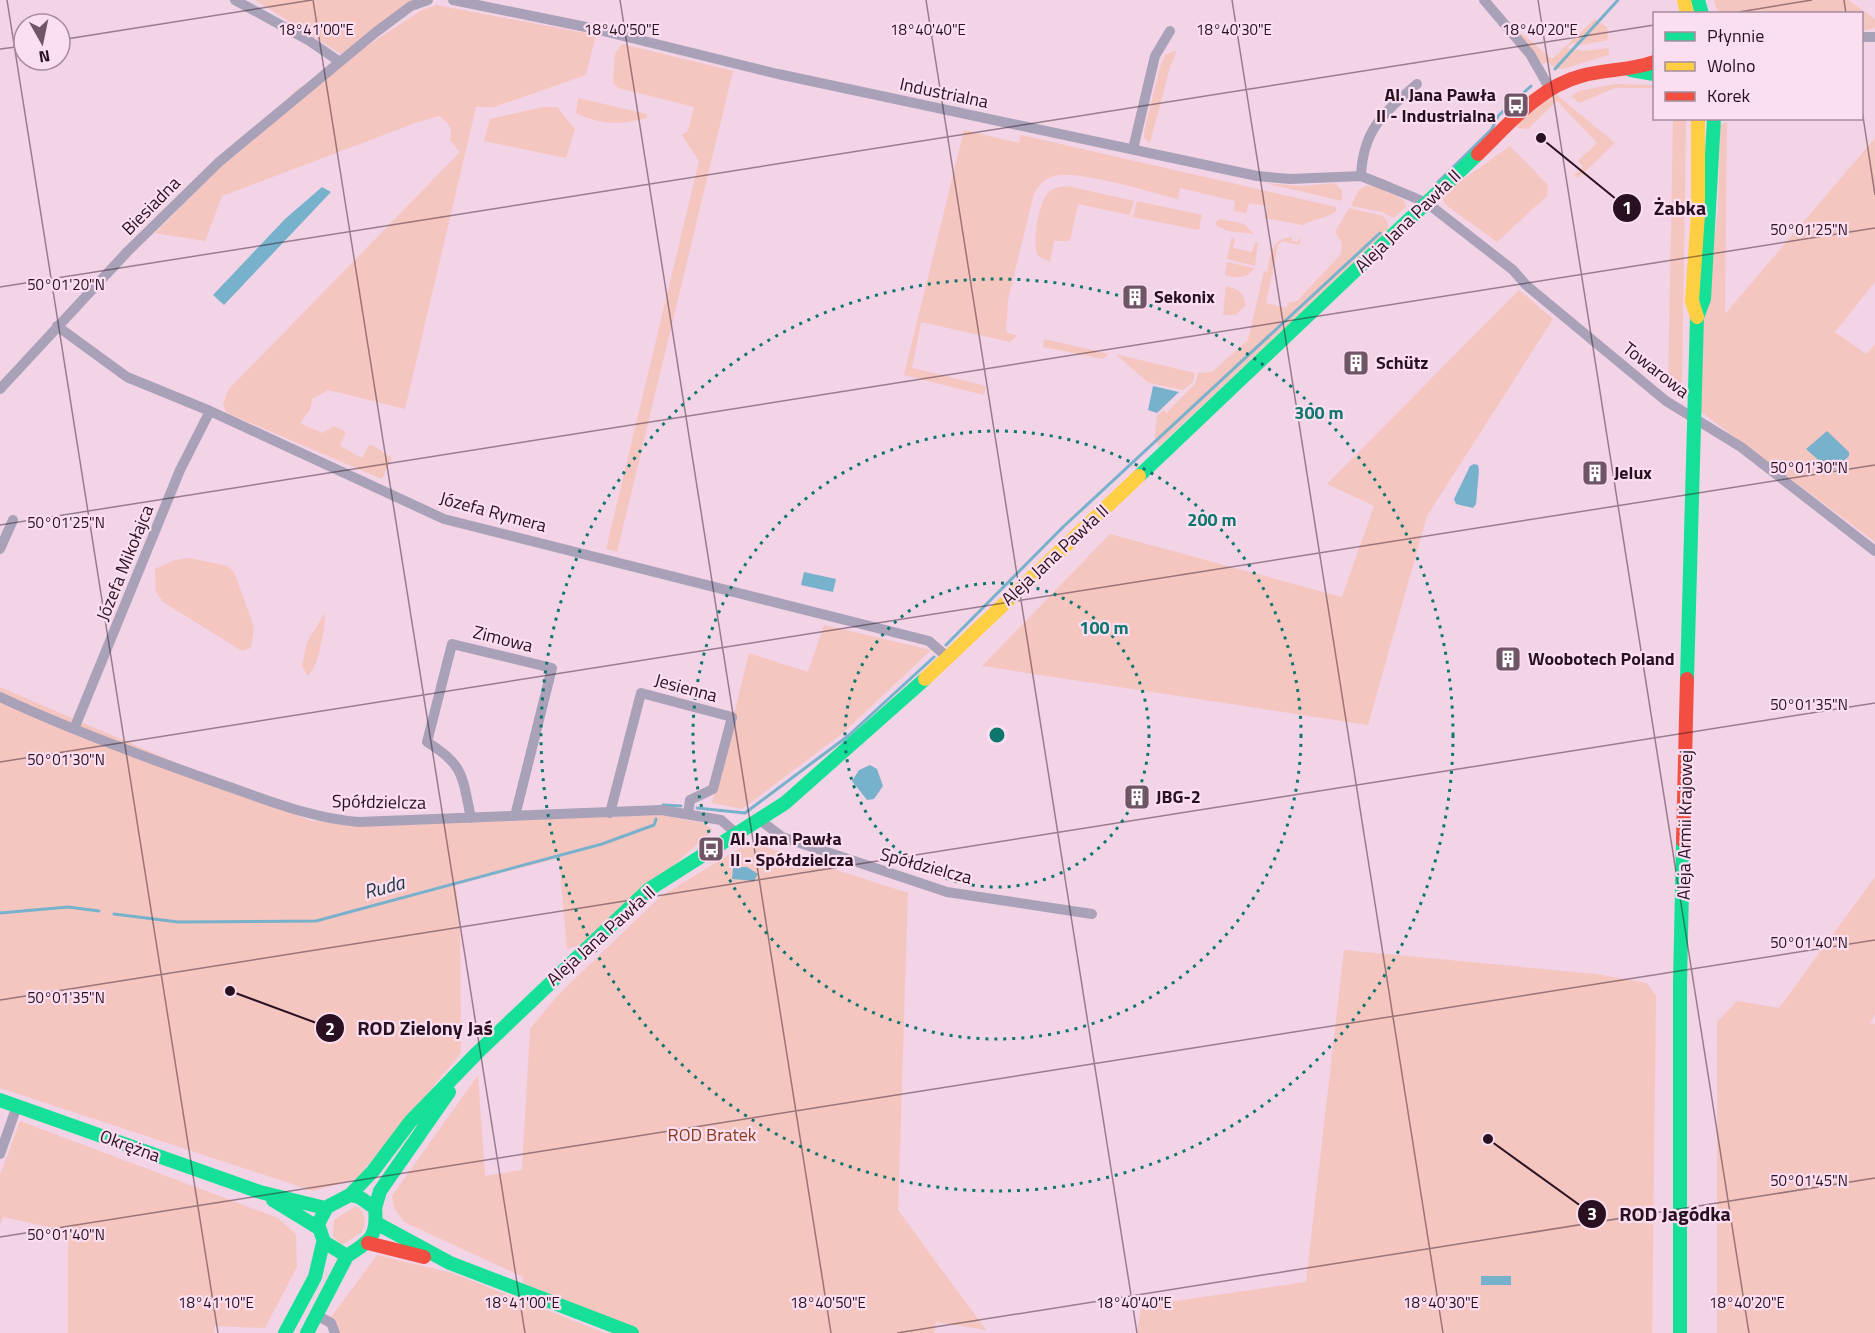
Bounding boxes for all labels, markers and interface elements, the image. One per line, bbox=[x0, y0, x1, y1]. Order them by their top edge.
north arrow bbox=[12, 12, 72, 72]
legend bbox=[1653, 12, 1863, 120]
text: 18°41'00"E bbox=[278, 18, 354, 41]
text: 18°40'50"E bbox=[584, 18, 660, 41]
text: 18°40'40"E bbox=[890, 18, 966, 41]
text: 18°40'30"E bbox=[1196, 18, 1272, 41]
text: 18°40'20"E bbox=[1502, 18, 1578, 41]
text: Płynnie bbox=[1707, 22, 1764, 49]
text: N bbox=[37, 44, 52, 70]
text: Wolno bbox=[1707, 52, 1755, 79]
street label: Industrialna bbox=[897, 70, 991, 115]
place label: Al. Jana Pawła II - Industrialna bbox=[1376, 81, 1496, 129]
text: Korek bbox=[1707, 82, 1751, 109]
bus stop icon: Al. Jana Pawła II - Industrialna bbox=[1501, 90, 1531, 120]
street label: Aleja Jana Pawła II bbox=[1348, 163, 1467, 278]
street label: Biesiadna bbox=[115, 170, 186, 241]
callout: Żabka bbox=[1612, 189, 1718, 227]
text: Żabka bbox=[1654, 192, 1706, 223]
text: 1 bbox=[1622, 194, 1632, 221]
text: 50°01'25"N bbox=[1770, 218, 1848, 241]
text: 50°01'20"N bbox=[27, 273, 105, 296]
building icon: Sekonix bbox=[1120, 282, 1150, 312]
place label: Sekonix bbox=[1154, 283, 1215, 310]
street label: Towarowa bbox=[1617, 335, 1695, 404]
building icon: Schütz bbox=[1341, 348, 1371, 378]
place label: Schütz bbox=[1376, 349, 1428, 376]
text: 300 m bbox=[1294, 399, 1344, 426]
text: 50°01'30"N bbox=[1770, 456, 1848, 479]
building icon: Jelux bbox=[1580, 458, 1610, 488]
place label: Jelux bbox=[1614, 459, 1652, 486]
street label: Józefa Rymera bbox=[437, 484, 550, 539]
street label: Aleja Jana Pawła II bbox=[995, 498, 1115, 612]
street label: Józefa Mikołajca bbox=[89, 501, 160, 625]
text: 200 m bbox=[1187, 506, 1237, 533]
text: 50°01'25"N bbox=[27, 511, 105, 534]
text: 100 m bbox=[1079, 614, 1129, 641]
street label: Zimowa bbox=[470, 618, 536, 659]
building icon: Woobotech Poland bbox=[1493, 644, 1523, 674]
place label: Woobotech Poland bbox=[1528, 645, 1675, 672]
street label: Jesienna bbox=[652, 666, 721, 709]
text: 50°01'35"N bbox=[1770, 693, 1848, 716]
centre of rings bbox=[987, 725, 1007, 745]
text: 50°01'30"N bbox=[27, 748, 105, 771]
street label: Aleja Armii Krajowej bbox=[1670, 750, 1699, 900]
building icon: JBG-2 bbox=[1122, 782, 1152, 812]
place label: JBG-2 bbox=[1156, 783, 1201, 810]
street label: Spółdzielcza bbox=[332, 787, 426, 816]
place label: Al. Jana Pawła II - Spółdzielcza bbox=[730, 825, 854, 873]
bus stop icon: Al. Jana Pawła II - Spółdzielcza bbox=[696, 834, 726, 864]
street label: Spółdzielcza bbox=[877, 840, 975, 891]
water label: Ruda bbox=[360, 866, 409, 907]
street label: Aleja Jana Pawła II bbox=[540, 879, 661, 992]
text: 50°01'40"N bbox=[1770, 931, 1848, 954]
text: 50°01'35"N bbox=[27, 986, 105, 1009]
callout: ROD Zielony Jaś bbox=[315, 1009, 505, 1047]
text: ROD Zielony Jaś bbox=[357, 1012, 493, 1043]
text: 2 bbox=[325, 1015, 335, 1042]
park label: ROD Bratek bbox=[668, 1121, 757, 1148]
street label: Okrężna bbox=[96, 1122, 164, 1169]
text: 50°01'45"N bbox=[1770, 1169, 1848, 1192]
callout: ROD Jagódka bbox=[1577, 1195, 1743, 1233]
text: ROD Jagódka bbox=[1619, 1198, 1731, 1229]
text: 3 bbox=[1587, 1200, 1597, 1227]
text: 50°01'40"N bbox=[27, 1223, 105, 1246]
text: 18°41'10"E bbox=[178, 1291, 254, 1314]
text: 18°41'00"E bbox=[484, 1291, 560, 1314]
text: 18°40'50"E bbox=[790, 1291, 866, 1314]
text: 18°40'40"E bbox=[1096, 1291, 1172, 1314]
text: 18°40'30"E bbox=[1403, 1291, 1479, 1314]
text: 18°40'20"E bbox=[1709, 1291, 1785, 1314]

